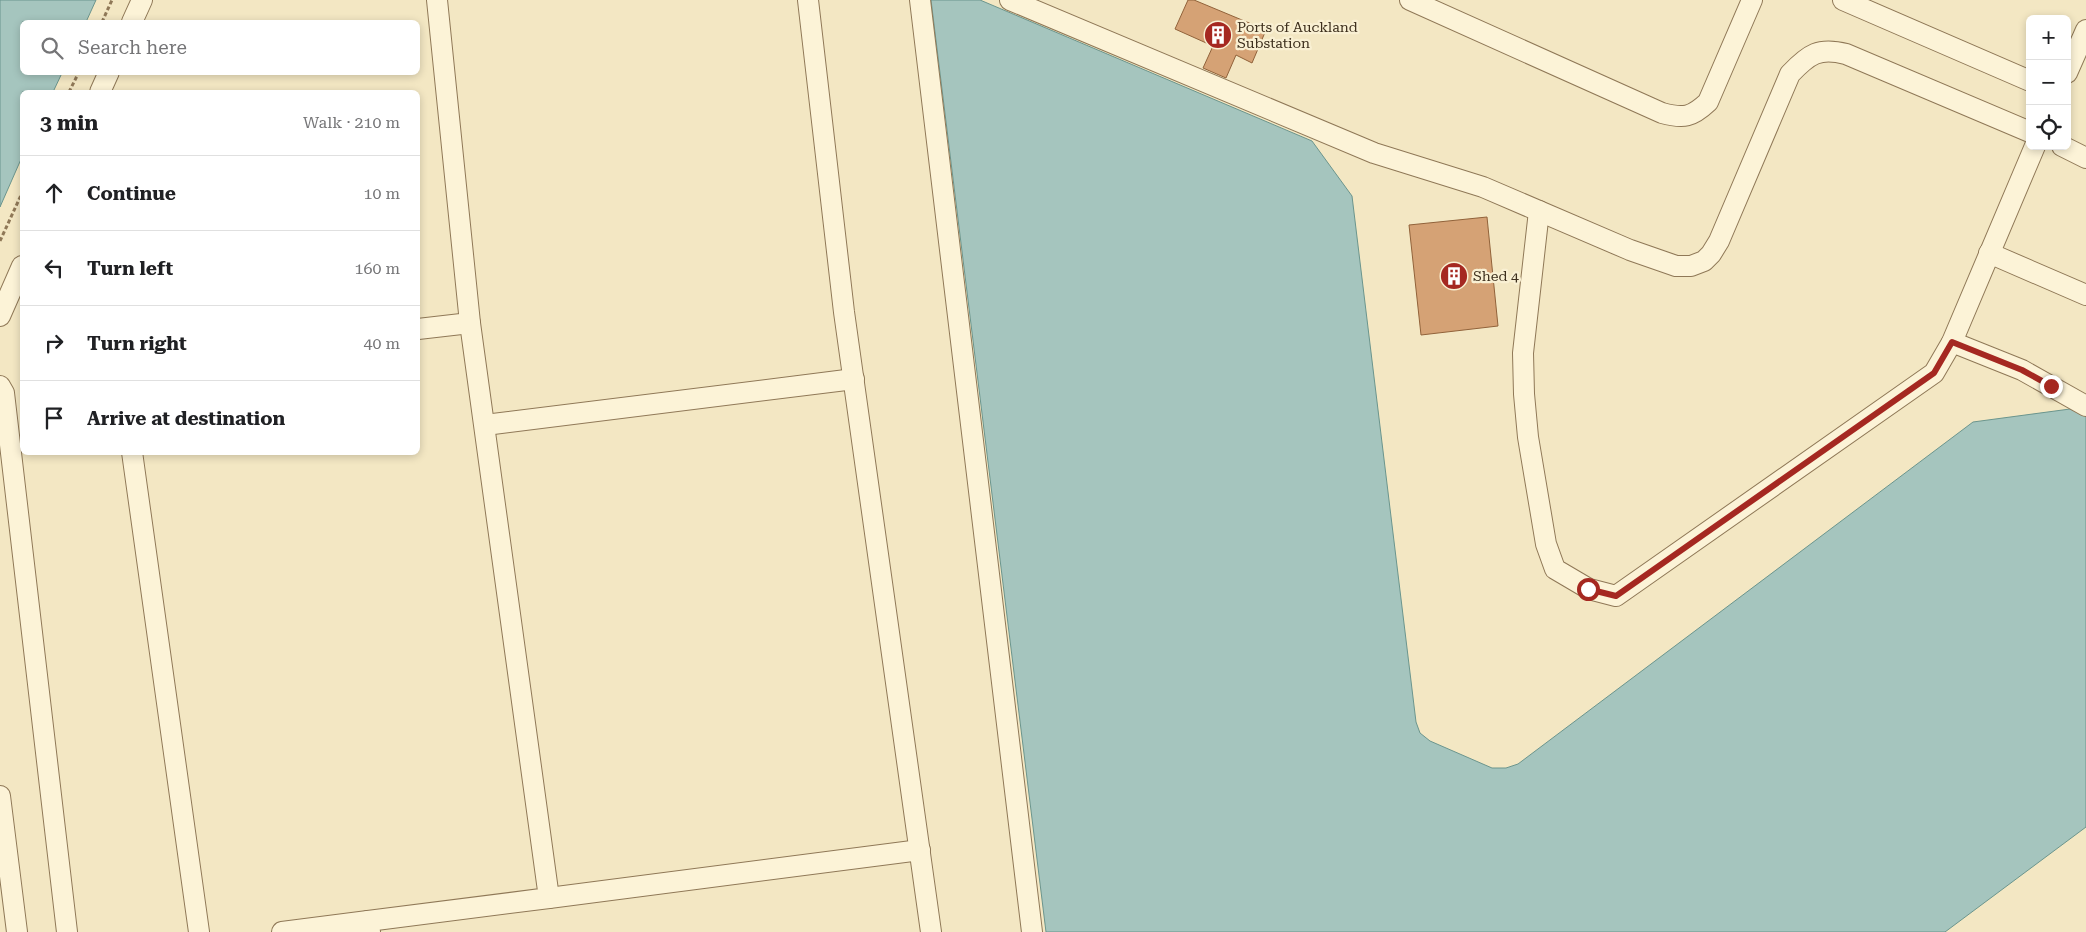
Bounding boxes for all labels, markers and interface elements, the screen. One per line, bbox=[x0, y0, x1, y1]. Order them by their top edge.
map controls bbox=[2026, 15, 2071, 150]
button: + bbox=[2026, 15, 2071, 60]
place label: Ports of Auckland Substation bbox=[1237, 19, 1358, 51]
search box bbox=[20, 20, 420, 75]
building icon: Ports of Auckland Substation bbox=[1203, 20, 1233, 50]
icon: search bbox=[38, 34, 66, 62]
text: Search here bbox=[78, 36, 187, 59]
button: − bbox=[2026, 60, 2071, 105]
button: locate bbox=[2026, 105, 2071, 150]
text: 3 min bbox=[40, 111, 98, 135]
text: Walk · 210 m bbox=[303, 113, 400, 132]
icon: ahead bbox=[40, 179, 68, 207]
text: Continue bbox=[87, 182, 176, 205]
text: 10 m bbox=[363, 184, 400, 203]
icon: left bbox=[40, 254, 68, 282]
text: Turn left bbox=[87, 257, 173, 280]
text: 160 m bbox=[354, 259, 400, 278]
building icon: Shed 4 bbox=[1439, 261, 1469, 291]
place label: Shed 4 bbox=[1473, 268, 1519, 284]
icon: right bbox=[40, 329, 68, 357]
text: Turn right bbox=[87, 332, 187, 355]
text: 40 m bbox=[363, 334, 400, 353]
route end bbox=[2040, 375, 2063, 398]
icon: arrive bbox=[40, 404, 68, 432]
text: Arrive at destination bbox=[87, 407, 285, 430]
route start bbox=[1577, 578, 1600, 601]

